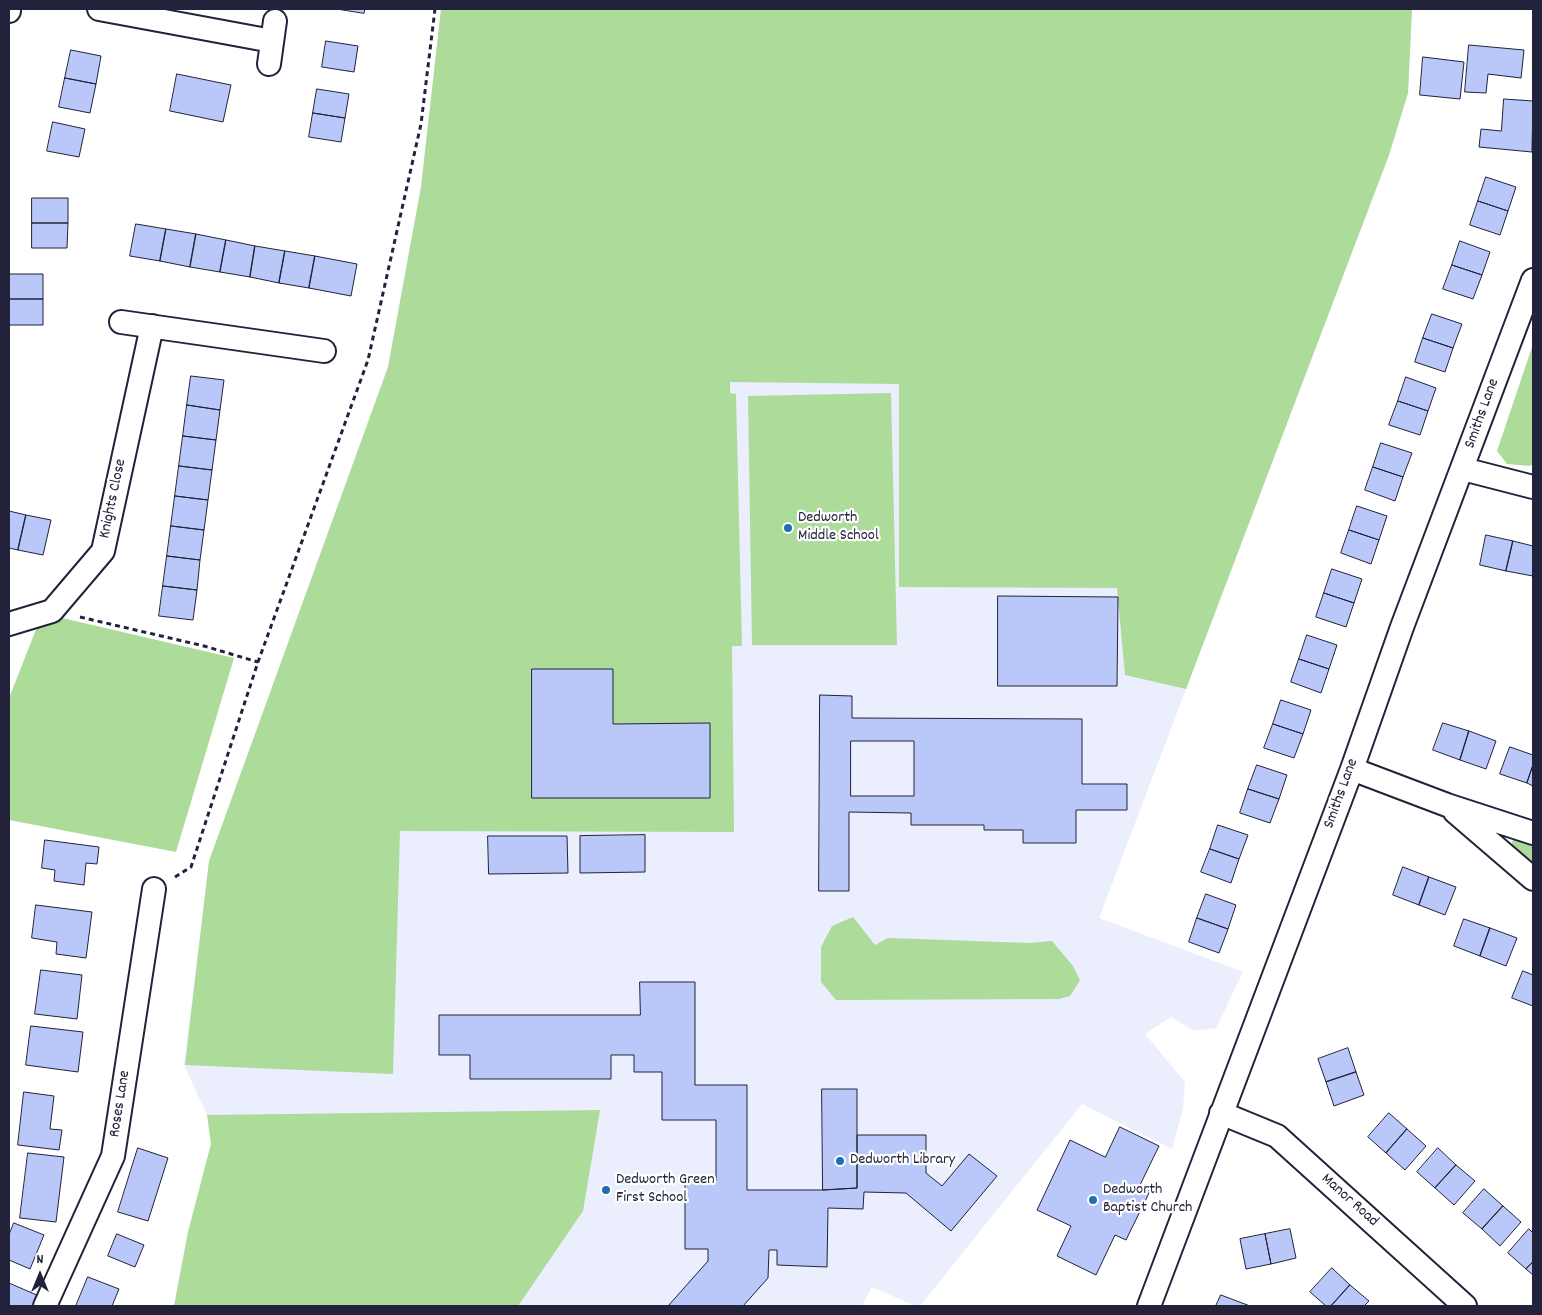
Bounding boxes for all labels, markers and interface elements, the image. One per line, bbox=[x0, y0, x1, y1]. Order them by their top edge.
street label: Smiths Lane bbox=[1461, 376, 1505, 452]
street label: Knights Close bbox=[96, 457, 132, 541]
place label: Dedworth Middle School bbox=[798, 509, 879, 547]
marker: Dedworth Middle School bbox=[782, 522, 794, 534]
street label: Smiths Lane bbox=[1320, 756, 1364, 832]
street label: Roses Lane bbox=[106, 1069, 136, 1139]
place label: Dedworth Library bbox=[850, 1151, 955, 1171]
marker: Dedworth Library bbox=[834, 1155, 846, 1167]
street label: Manor Road bbox=[1316, 1170, 1382, 1232]
place label: Dedworth Green First School bbox=[616, 1171, 715, 1209]
place label: Dedworth Baptist Church bbox=[1103, 1181, 1192, 1219]
marker: Dedworth Green First School bbox=[600, 1184, 612, 1196]
marker: Dedworth Baptist Church bbox=[1087, 1194, 1099, 1206]
north arrow bbox=[15, 1250, 65, 1300]
text: N bbox=[37, 1250, 43, 1270]

